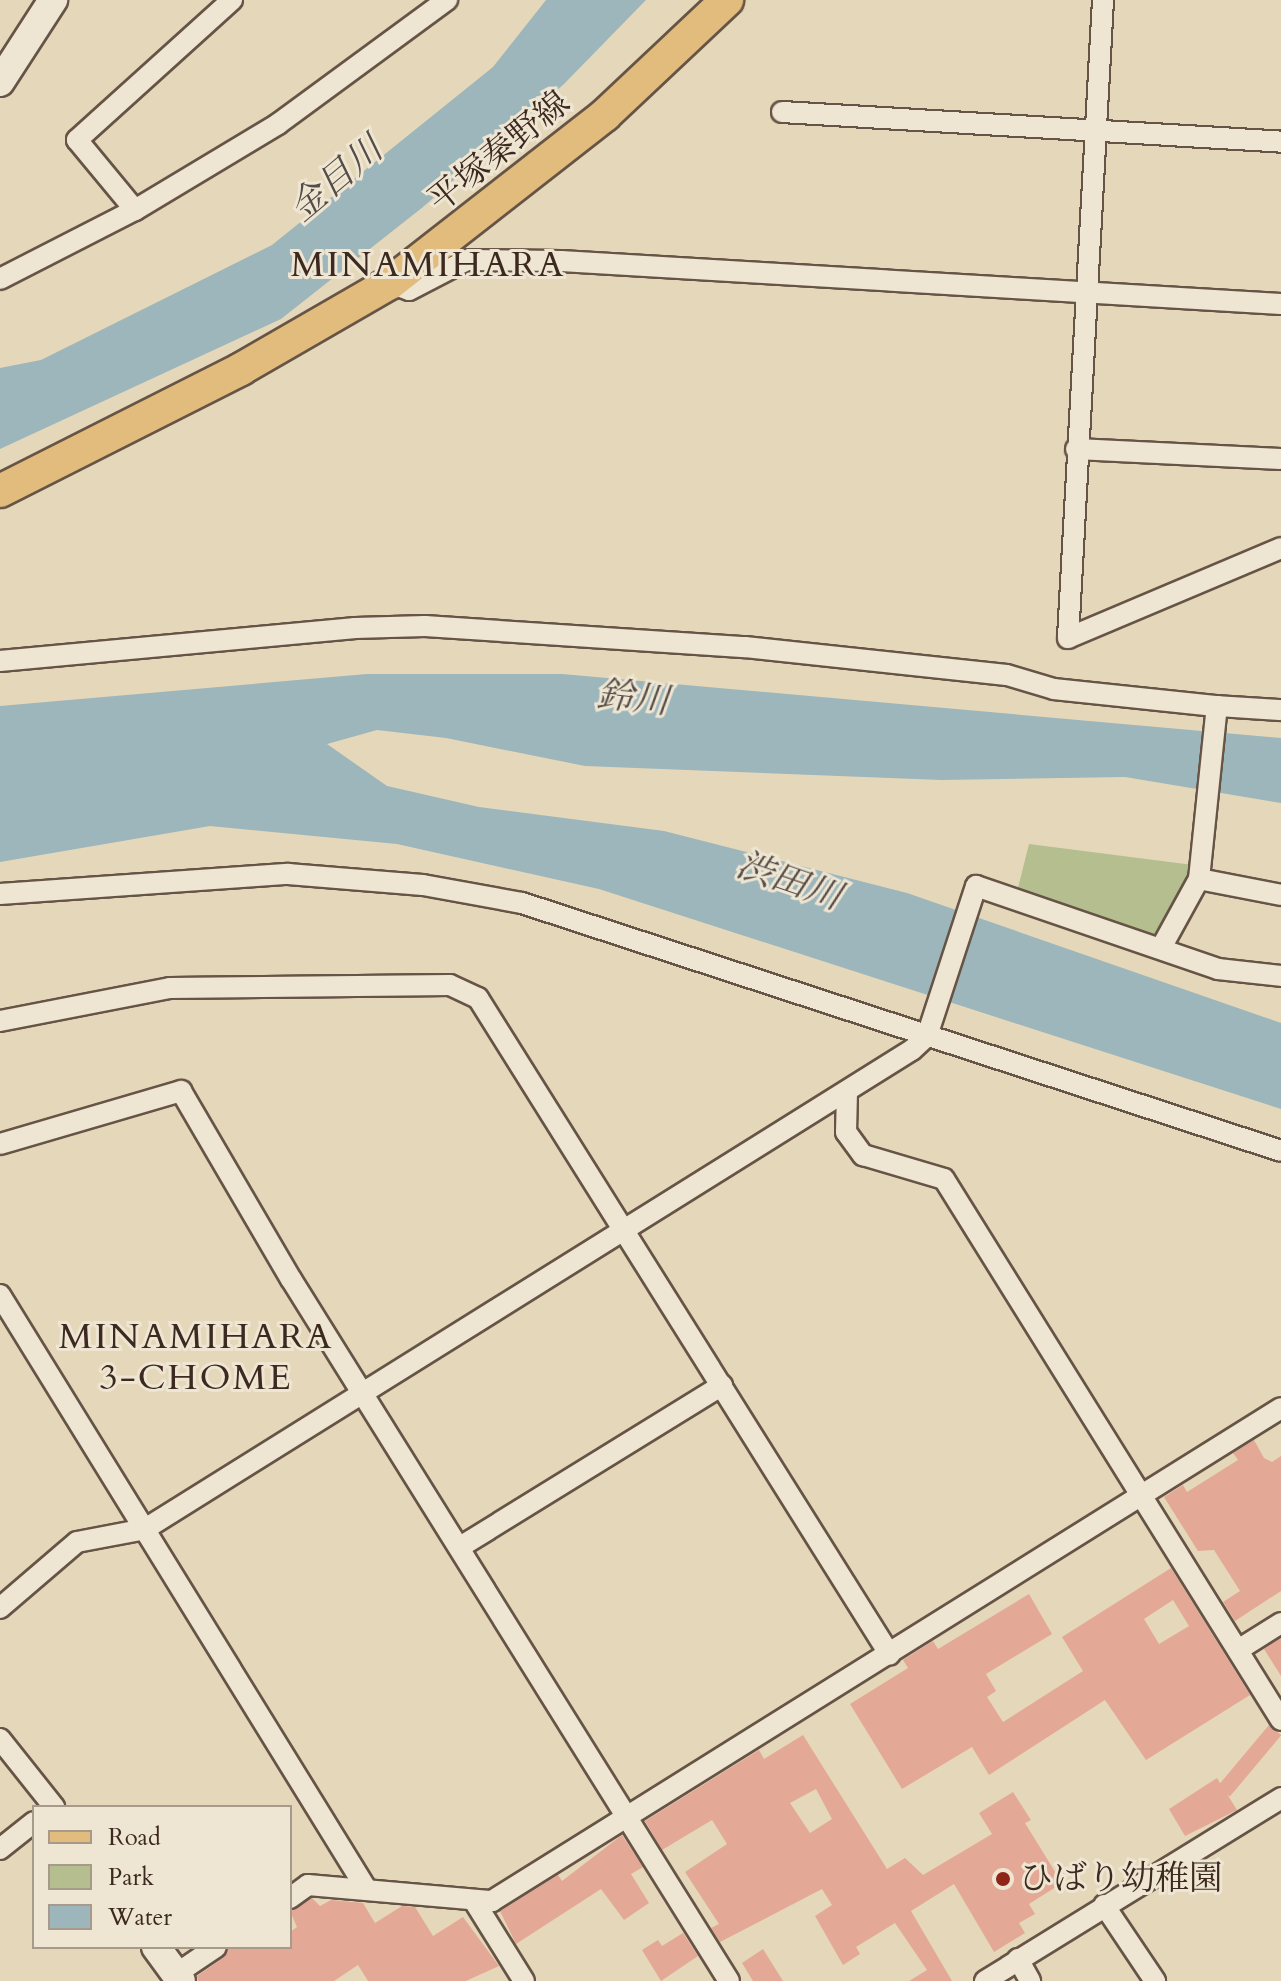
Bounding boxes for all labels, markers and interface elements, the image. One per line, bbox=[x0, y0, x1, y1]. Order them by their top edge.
street label: 平塚秦野線 bbox=[420, 83, 578, 221]
water label: 金目川 bbox=[281, 128, 391, 230]
district label: MINAMIHARA bbox=[291, 243, 565, 287]
water label: 鈴川 bbox=[595, 673, 671, 723]
water label: 渋田川 bbox=[731, 843, 847, 919]
district label: MINAMIHARA 3-CHOME bbox=[59, 1314, 333, 1399]
legend bbox=[32, 1805, 292, 1949]
text: Road bbox=[108, 1821, 161, 1854]
place label: ひばり幼稚園 bbox=[1019, 1859, 1223, 1899]
text: Park bbox=[108, 1861, 154, 1894]
marker: ひばり幼稚園 bbox=[994, 1870, 1012, 1888]
text: Water bbox=[108, 1901, 172, 1934]

